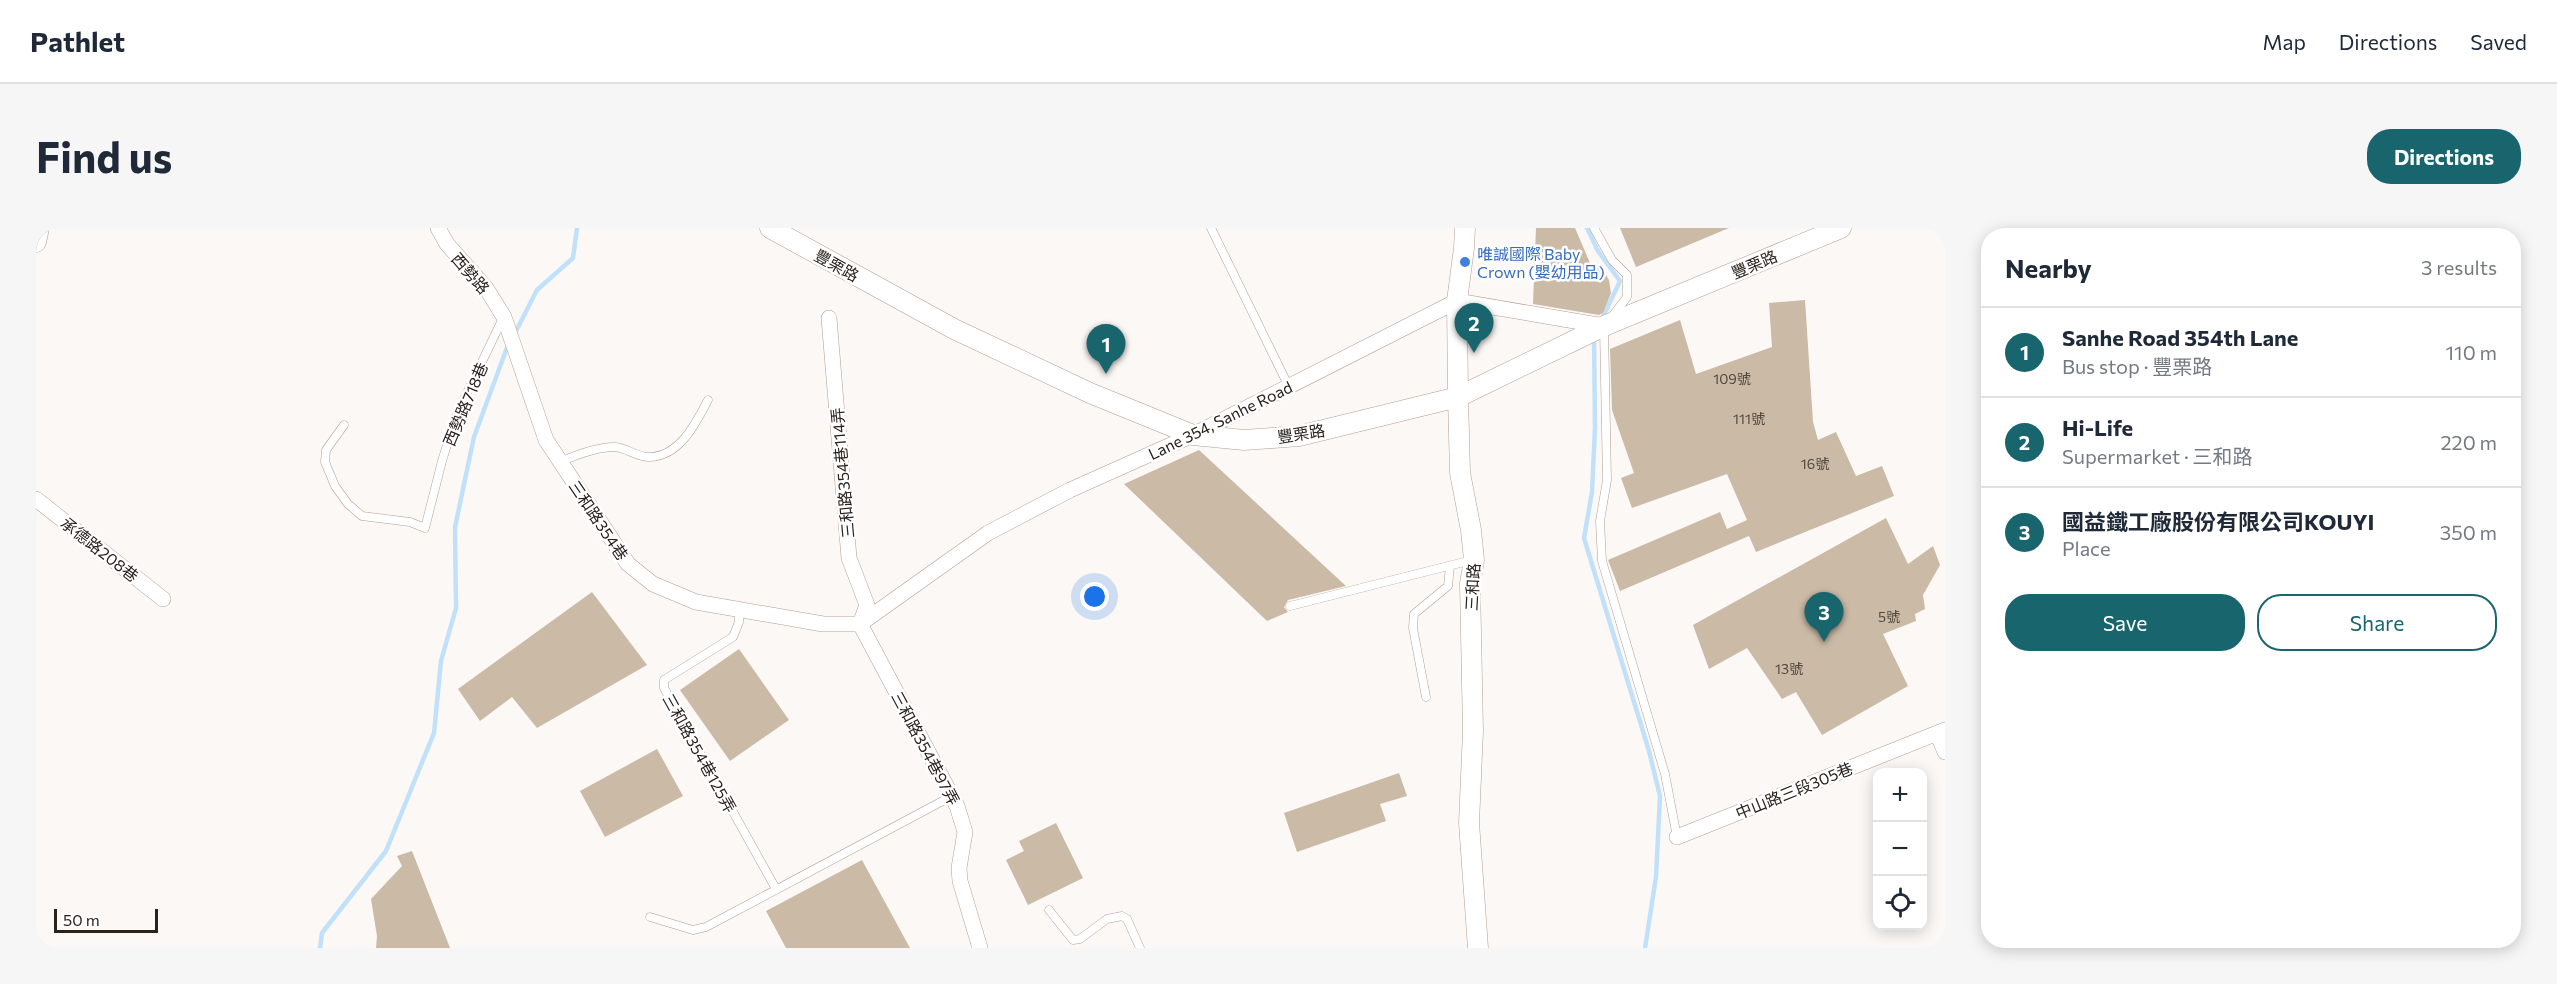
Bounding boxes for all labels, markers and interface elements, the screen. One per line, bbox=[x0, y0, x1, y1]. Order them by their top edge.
text: Pathlet bbox=[30, 24, 125, 58]
text: Map bbox=[2263, 29, 2306, 54]
text: Directions bbox=[2339, 29, 2437, 54]
text: Saved bbox=[2470, 29, 2527, 54]
button: Directions bbox=[2367, 129, 2521, 184]
text: Find us bbox=[36, 130, 172, 182]
place label: 唯誠國際 Baby Crown (嬰幼用品) bbox=[1477, 244, 1605, 281]
street label: 豐栗路 bbox=[811, 245, 863, 285]
street label: 豐栗路 bbox=[1728, 246, 1780, 282]
street label: 西勢路 bbox=[448, 249, 494, 297]
text: Nearby bbox=[2005, 252, 2092, 283]
marker: 唯誠國際 Baby Crown (嬰幼用品) bbox=[1458, 255, 1472, 269]
text: 3 results bbox=[2421, 255, 2497, 279]
pin: 2 bbox=[1454, 304, 1494, 353]
pin: 1 bbox=[1086, 324, 1126, 374]
text: Sanhe Road 354th Lane bbox=[2062, 324, 2298, 351]
text: 1 bbox=[2020, 340, 2029, 364]
text: 110 m bbox=[2446, 340, 2497, 364]
text: Bus stop · 豐栗路 bbox=[2062, 354, 2212, 378]
street label: 西勢路718巷 bbox=[439, 359, 491, 449]
house number: 109號 bbox=[1713, 370, 1751, 387]
street label: Lane 354, Sanhe Road bbox=[1145, 377, 1295, 463]
street label: 三和路354巷114弄 bbox=[827, 407, 857, 539]
house number: 111號 bbox=[1733, 410, 1765, 427]
text: Hi-Life bbox=[2062, 414, 2133, 441]
street label: 豐栗路 bbox=[1276, 420, 1326, 446]
text: 2 bbox=[2019, 430, 2030, 454]
text: 220 m bbox=[2441, 430, 2497, 454]
text: Supermarket · 三和路 bbox=[2062, 444, 2253, 468]
house number: 16號 bbox=[1801, 455, 1829, 472]
street label: 三和路354巷 bbox=[565, 477, 633, 563]
text: 國益鐵工廠股份有限公司KOUYI bbox=[2062, 508, 2374, 535]
street label: 承德路208巷 bbox=[58, 513, 142, 585]
text: 3 bbox=[2019, 520, 2030, 544]
text: 350 m bbox=[2440, 520, 2497, 544]
text: Place bbox=[2062, 536, 2111, 560]
street label: 三和路 bbox=[1461, 563, 1483, 611]
your location bbox=[1080, 582, 1109, 611]
pin: 3 bbox=[1804, 592, 1844, 642]
button: Save bbox=[2005, 594, 2245, 651]
button: Share bbox=[2257, 594, 2497, 651]
house number: 5號 bbox=[1878, 608, 1900, 625]
house number: 13號 bbox=[1775, 660, 1803, 677]
street label: 三和路354巷97弄 bbox=[888, 688, 964, 808]
street label: 三和路354巷125弄 bbox=[659, 690, 741, 816]
street label: 中山路三段305巷 bbox=[1733, 758, 1855, 822]
map controls bbox=[1873, 768, 1927, 930]
button: + bbox=[1873, 768, 1927, 822]
button: − bbox=[1873, 822, 1927, 876]
button: locate bbox=[1873, 876, 1927, 930]
scale bar bbox=[54, 906, 158, 934]
text: 50 m bbox=[63, 910, 100, 929]

